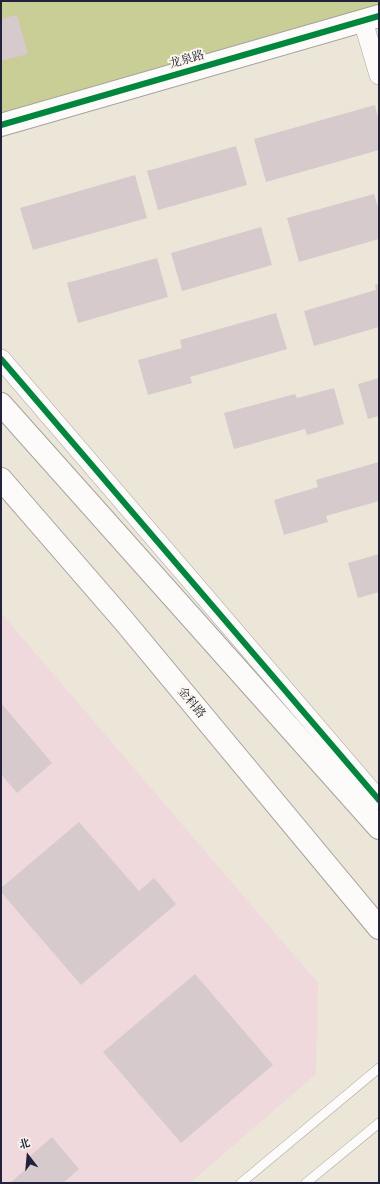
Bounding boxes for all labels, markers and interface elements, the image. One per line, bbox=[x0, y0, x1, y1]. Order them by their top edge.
street label: 龙泉路 bbox=[168, 48, 206, 72]
street label: 金科路 bbox=[174, 685, 208, 721]
north arrow bbox=[8, 1136, 48, 1176]
text: 北 bbox=[17, 1136, 32, 1152]

